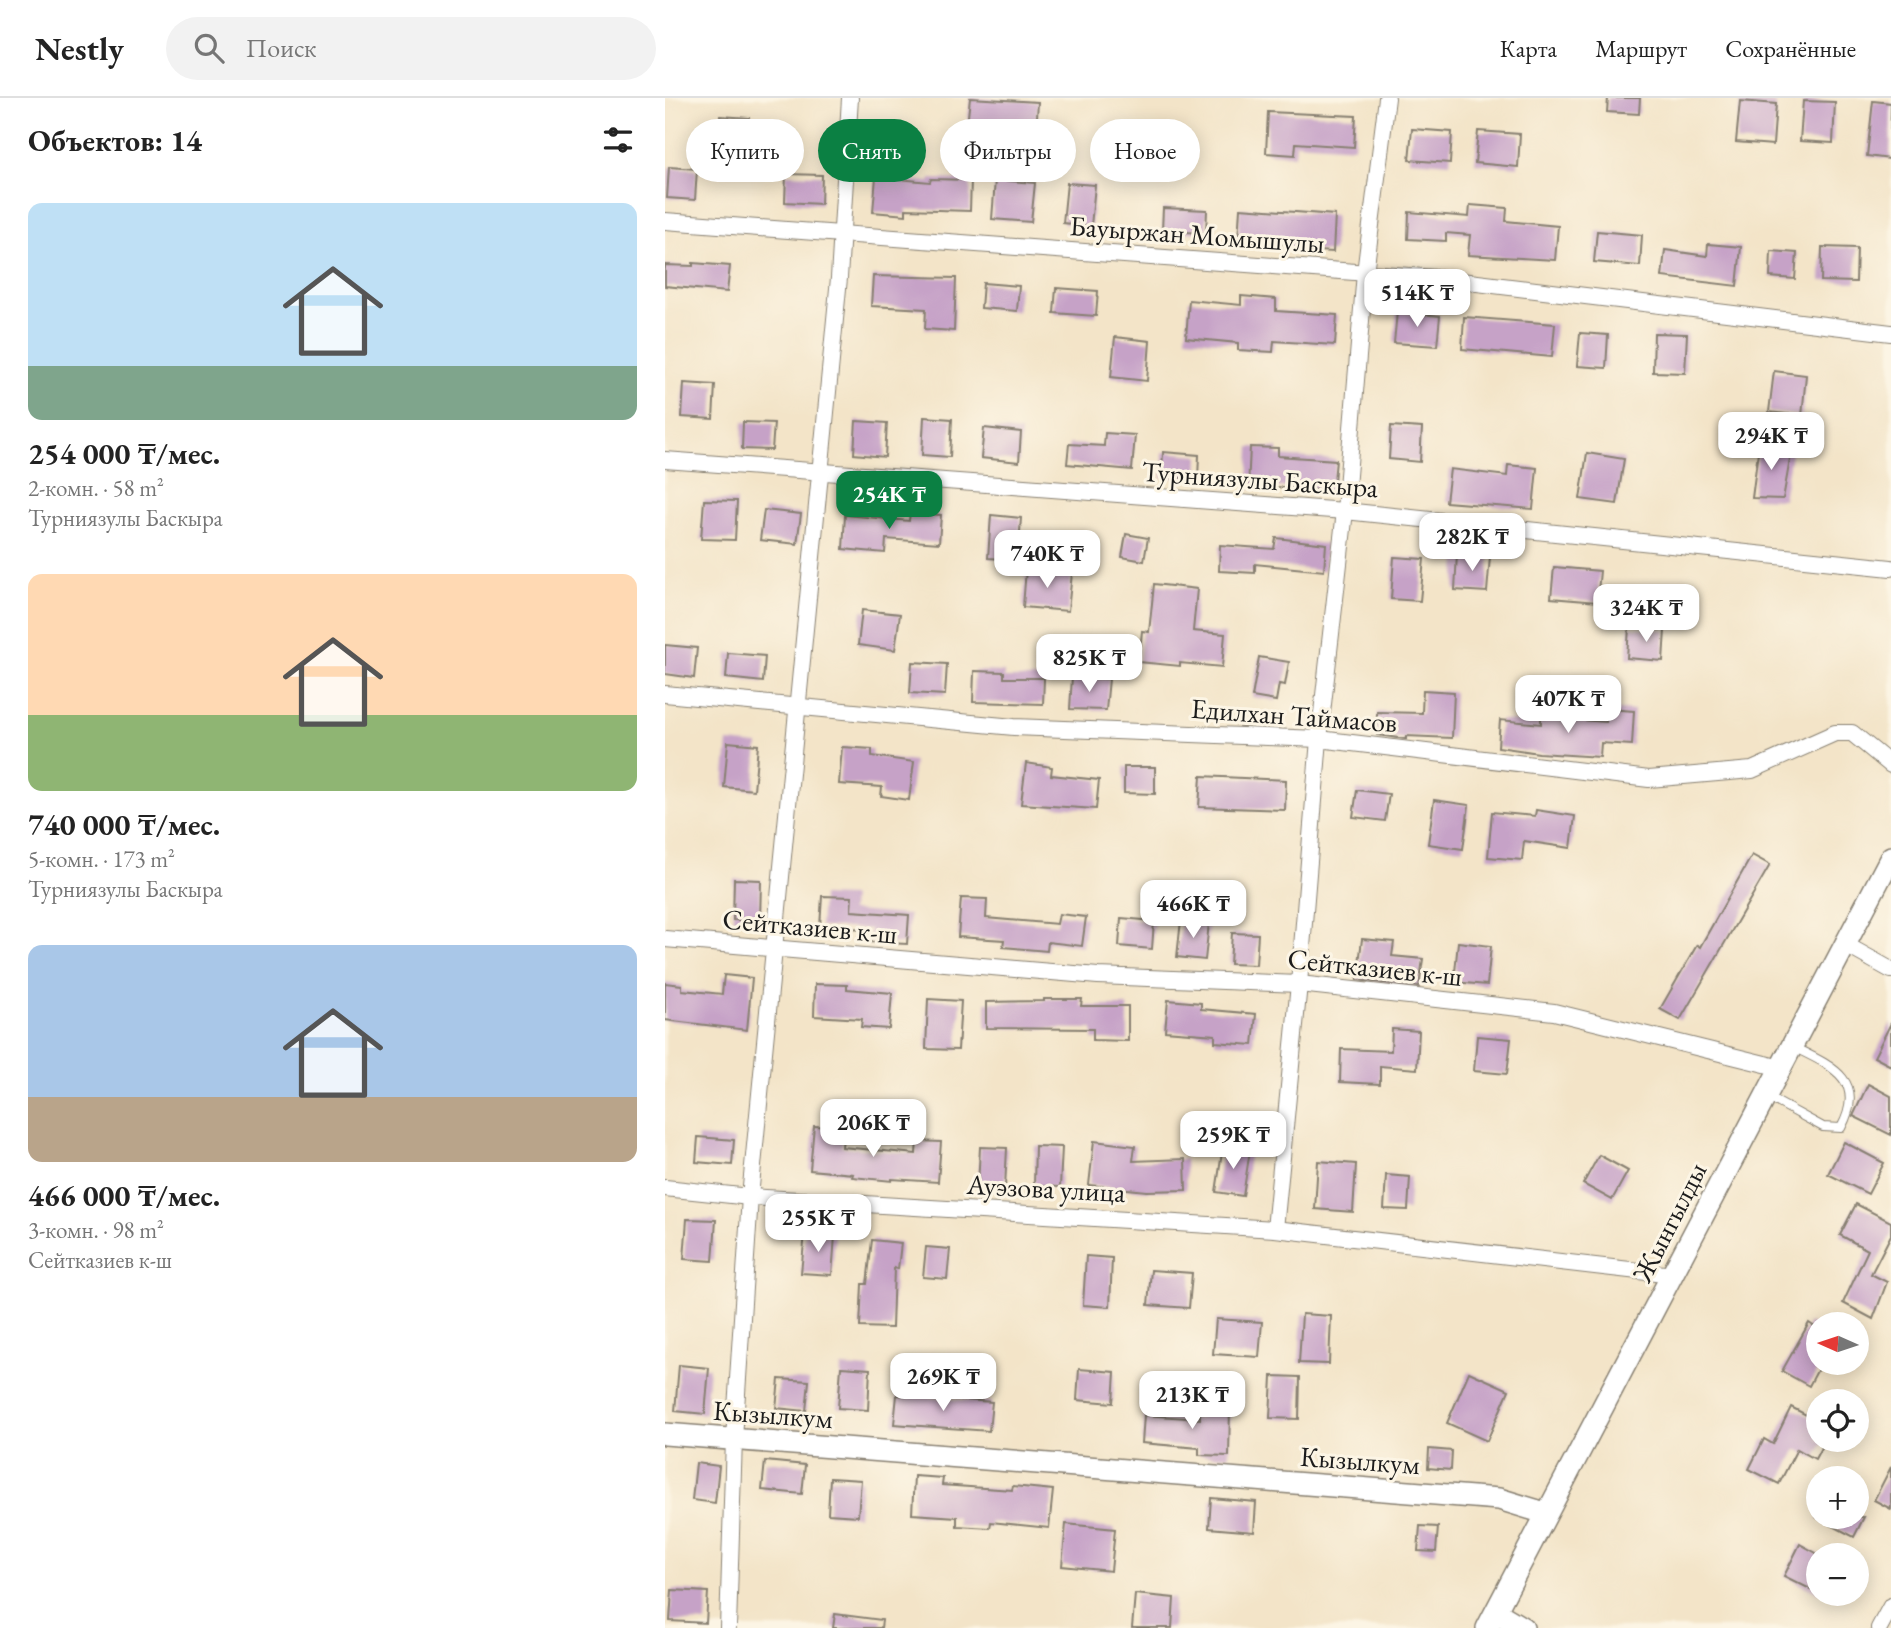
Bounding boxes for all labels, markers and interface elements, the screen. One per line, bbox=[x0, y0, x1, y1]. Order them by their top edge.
search box bbox=[166, 17, 656, 80]
text: Nestly bbox=[35, 27, 124, 70]
icon: search bbox=[190, 29, 228, 67]
text: Поиск bbox=[246, 31, 317, 65]
text: Карта bbox=[1500, 33, 1557, 64]
text: Маршрут bbox=[1595, 33, 1687, 64]
text: Сохранённые bbox=[1725, 33, 1856, 64]
chip: Купить bbox=[686, 119, 804, 182]
chip: Снять bbox=[818, 119, 926, 182]
chip: Фильтры bbox=[940, 119, 1076, 182]
chip: Новое bbox=[1090, 119, 1200, 182]
text: Объектов: 14 bbox=[28, 121, 202, 160]
icon: filters bbox=[599, 121, 637, 159]
street label: Бауыржан Момышулы bbox=[1068, 207, 1326, 261]
icon: home bbox=[270, 248, 396, 374]
pin: 514K ₸ bbox=[1360, 270, 1474, 329]
text: 514K ₸ bbox=[1380, 277, 1454, 307]
pin: 294K ₸ bbox=[1714, 412, 1828, 472]
text: 294K ₸ bbox=[1734, 420, 1808, 450]
text: 254 000 ₸/мес. bbox=[28, 434, 220, 473]
street label: Турниязулы Баскыра bbox=[1141, 453, 1380, 505]
pin: 254K ₸ bbox=[832, 472, 946, 531]
text: 2-комн. · 58 m² bbox=[28, 473, 164, 503]
text: 254K ₸ bbox=[852, 479, 926, 509]
text: Турниязулы Баскыра bbox=[28, 503, 223, 533]
pin: 282K ₸ bbox=[1415, 514, 1529, 573]
text: 282K ₸ bbox=[1435, 521, 1509, 551]
pin: 740K ₸ bbox=[990, 531, 1104, 590]
text: 740K ₸ bbox=[1010, 538, 1084, 568]
pin: 324K ₸ bbox=[1589, 584, 1703, 644]
text: 324K ₸ bbox=[1609, 592, 1683, 622]
icon: home bbox=[270, 619, 396, 745]
pin: 825K ₸ bbox=[1032, 634, 1146, 694]
text: 825K ₸ bbox=[1052, 642, 1126, 672]
pin: 407K ₸ bbox=[1511, 676, 1625, 735]
text: 407K ₸ bbox=[1531, 683, 1605, 713]
street label: Едилхан Таймасов bbox=[1190, 690, 1399, 740]
text: 740 000 ₸/мес. bbox=[28, 805, 220, 844]
text: 5-комн. · 173 m² bbox=[28, 844, 175, 874]
text: Турниязулы Баскыра bbox=[28, 874, 223, 904]
pin: 466K ₸ bbox=[1136, 880, 1250, 940]
text: 466K ₸ bbox=[1156, 888, 1230, 918]
street label: Сейтказиев к-ш bbox=[721, 900, 899, 952]
street label: Сейтказиев к-ш bbox=[1286, 940, 1464, 994]
icon: home bbox=[270, 990, 396, 1116]
pin: 206K ₸ bbox=[816, 1100, 930, 1159]
text: 206K ₸ bbox=[836, 1107, 910, 1137]
pin: 259K ₸ bbox=[1176, 1112, 1290, 1171]
text: 259K ₸ bbox=[1196, 1119, 1270, 1149]
street label: Жынгылды bbox=[1623, 1156, 1714, 1289]
street label: Ауэзова улица bbox=[965, 1166, 1127, 1210]
text: 466 000 ₸/мес. bbox=[28, 1176, 220, 1215]
pin: 255K ₸ bbox=[761, 1194, 875, 1254]
text: 255K ₸ bbox=[781, 1202, 855, 1232]
text: 3-комн. · 98 m² bbox=[28, 1215, 164, 1245]
text: Сейтказиев к-ш bbox=[28, 1245, 172, 1275]
north arrow bbox=[1806, 1312, 1869, 1376]
map controls bbox=[1806, 1312, 1869, 1606]
pin: 269K ₸ bbox=[886, 1354, 1000, 1413]
text: 269K ₸ bbox=[906, 1361, 980, 1391]
pin: 213K ₸ bbox=[1135, 1372, 1249, 1431]
text: 213K ₸ bbox=[1155, 1379, 1229, 1409]
button: locate bbox=[1806, 1389, 1869, 1452]
street label: Кызылкум bbox=[712, 1392, 835, 1436]
street label: Кызылкум bbox=[1299, 1438, 1422, 1482]
button: + bbox=[1806, 1466, 1869, 1529]
button: − bbox=[1806, 1543, 1869, 1606]

